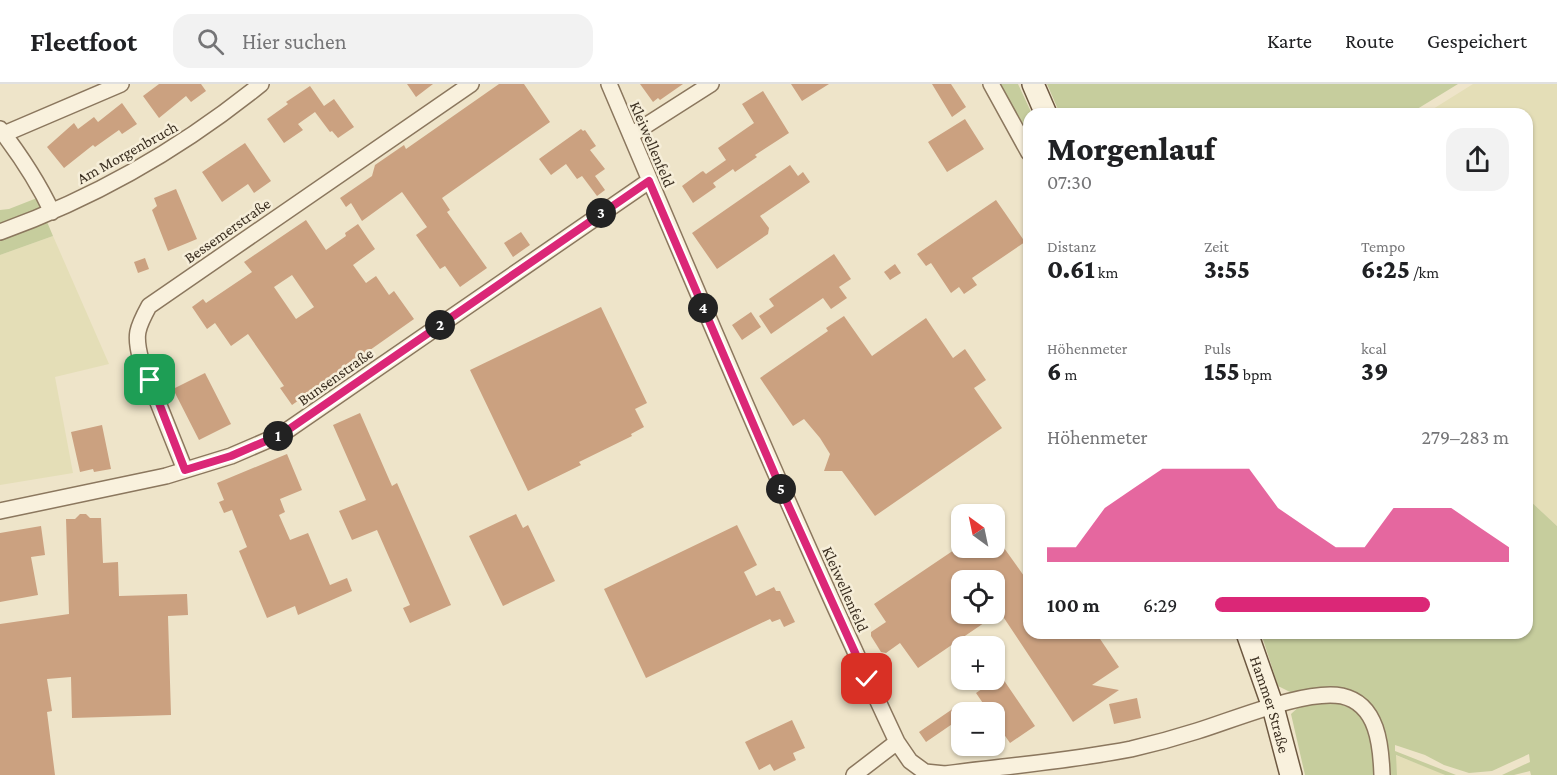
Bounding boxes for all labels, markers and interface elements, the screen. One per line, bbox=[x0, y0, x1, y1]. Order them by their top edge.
search box bbox=[173, 14, 593, 68]
icon: search bbox=[194, 25, 227, 58]
text: Fleetfoot bbox=[30, 26, 137, 57]
text: Hier suchen bbox=[242, 29, 347, 54]
text: Karte bbox=[1267, 29, 1312, 53]
text: Route bbox=[1345, 29, 1394, 53]
text: Gespeichert bbox=[1427, 29, 1527, 53]
street label: Kleiwellenfeld bbox=[627, 99, 678, 190]
street label: Am Morgenbruch bbox=[74, 118, 181, 188]
button: share bbox=[1446, 128, 1509, 191]
text: Morgenlauf bbox=[1047, 130, 1215, 167]
text: 07:30 bbox=[1047, 171, 1092, 193]
street label: Bessemerstraße bbox=[181, 194, 274, 266]
pin: 3 bbox=[586, 198, 616, 228]
text: 3 bbox=[597, 204, 605, 221]
text: Distanz bbox=[1047, 238, 1096, 255]
text: Zeit bbox=[1204, 238, 1229, 255]
text: Tempo bbox=[1361, 238, 1405, 255]
text: 0.61 bbox=[1047, 255, 1095, 284]
text: 3:55 bbox=[1204, 255, 1250, 284]
text: 6:25 bbox=[1361, 255, 1410, 284]
text: km bbox=[1095, 264, 1118, 281]
text: /km bbox=[1410, 264, 1439, 281]
pin: 4 bbox=[688, 293, 718, 323]
text: 4 bbox=[699, 299, 707, 316]
pin: 2 bbox=[425, 310, 455, 340]
text: 2 bbox=[436, 316, 444, 333]
text: Höhenmeter bbox=[1047, 340, 1127, 357]
text: Puls bbox=[1204, 340, 1231, 357]
text: kcal bbox=[1361, 340, 1387, 357]
street label: Bunsenstraße bbox=[294, 344, 376, 409]
pin bbox=[124, 354, 175, 405]
text: 6 bbox=[1047, 357, 1062, 386]
text: 155 bbox=[1204, 357, 1240, 386]
text: 39 bbox=[1361, 357, 1388, 386]
icon: arrive bbox=[133, 363, 166, 396]
text: m bbox=[1062, 366, 1077, 383]
text: bpm bbox=[1240, 366, 1272, 383]
pin: 1 bbox=[263, 421, 293, 451]
text: Höhenmeter bbox=[1047, 426, 1148, 448]
text: 279–283 m bbox=[1421, 426, 1509, 448]
text: 1 bbox=[275, 427, 281, 444]
pin: 5 bbox=[766, 474, 796, 504]
text: 5 bbox=[777, 480, 785, 497]
north arrow bbox=[951, 504, 1005, 558]
map controls bbox=[951, 504, 1005, 756]
street label: Kleiwellenfeld bbox=[819, 544, 872, 635]
button: locate bbox=[951, 570, 1005, 624]
text: 100 m bbox=[1047, 594, 1100, 616]
text: 6:29 bbox=[1143, 594, 1177, 616]
button: + bbox=[951, 636, 1005, 690]
pin bbox=[841, 653, 892, 704]
street label: Hammer Straße bbox=[1247, 654, 1293, 755]
icon: check bbox=[850, 662, 883, 695]
button: − bbox=[951, 702, 1005, 756]

